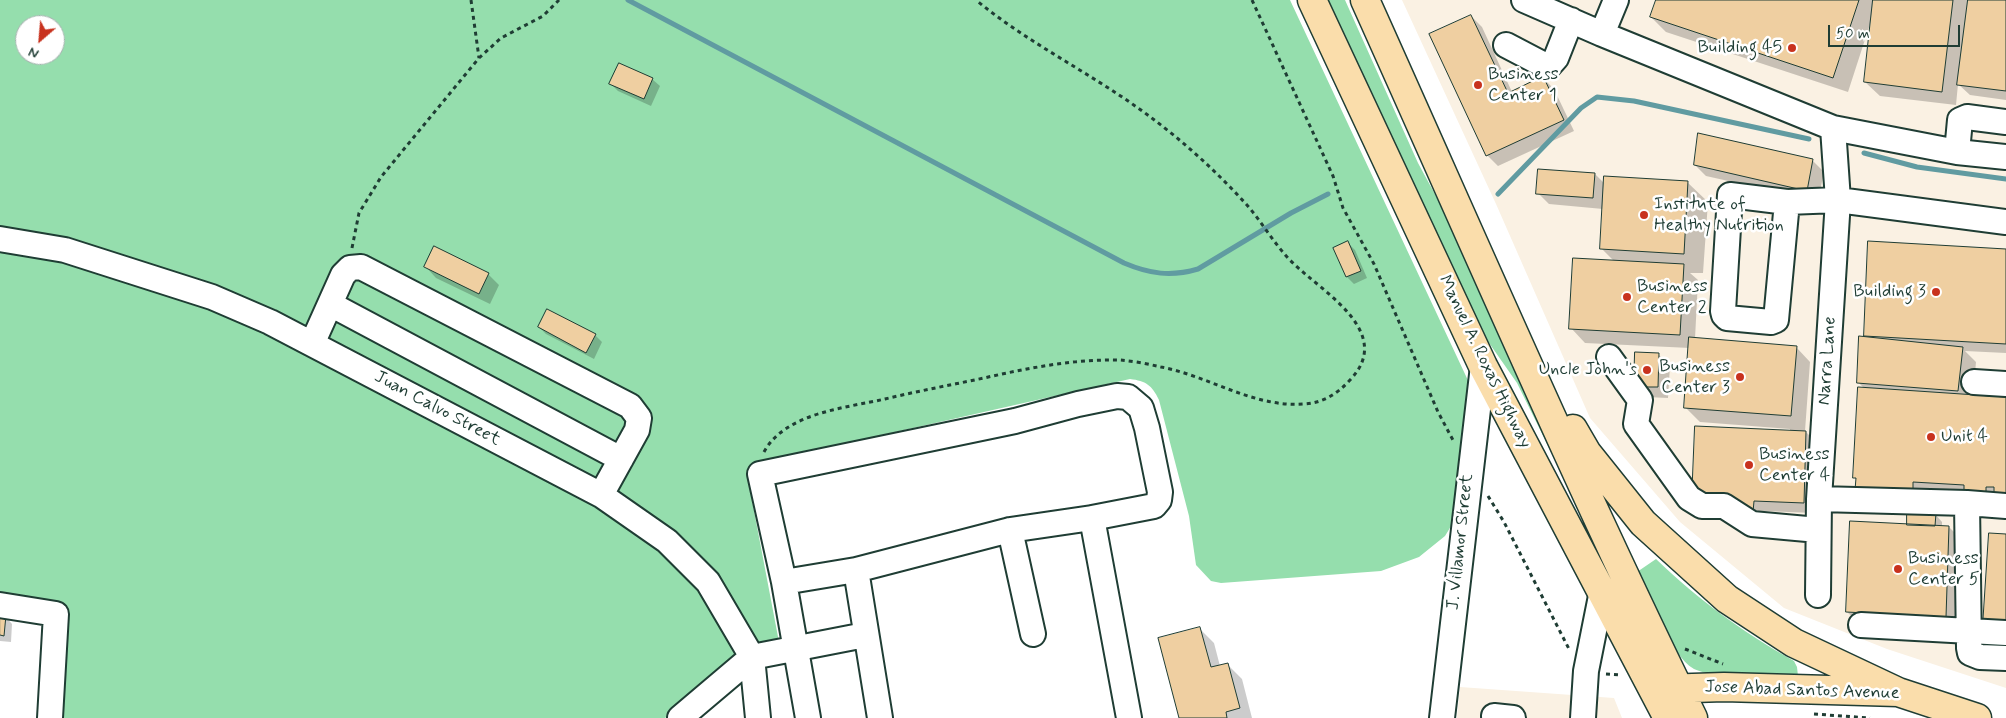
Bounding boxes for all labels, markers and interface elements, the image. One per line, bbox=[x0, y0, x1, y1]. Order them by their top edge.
north arrow bbox=[15, 15, 65, 65]
scale bar bbox=[1831, 15, 1964, 47]
text: 50 m bbox=[1836, 24, 1870, 44]
place label: Building 45 bbox=[1697, 37, 1782, 59]
text: N bbox=[25, 42, 42, 63]
marker: Building 45 bbox=[1786, 42, 1798, 54]
place label: Business Center 1 bbox=[1488, 64, 1559, 106]
marker: Business Center 1 bbox=[1472, 79, 1484, 91]
place label: Institute of Healthy Nutrition bbox=[1654, 194, 1784, 236]
marker: Institute of Healthy Nutrition bbox=[1638, 209, 1650, 221]
street label: Manuel A. Roxas Highway bbox=[1433, 272, 1535, 452]
place label: Business Center 2 bbox=[1637, 276, 1708, 318]
place label: Building 3 bbox=[1853, 281, 1926, 303]
marker: Building 3 bbox=[1930, 286, 1942, 298]
marker: Business Center 2 bbox=[1621, 291, 1633, 303]
street label: Narra Lane bbox=[1814, 316, 1842, 406]
place label: Business Center 3 bbox=[1659, 356, 1730, 398]
place label: Uncle John's bbox=[1539, 359, 1637, 381]
marker: Uncle John's bbox=[1641, 364, 1653, 376]
street label: Juan Calvo Street bbox=[370, 367, 504, 451]
marker: Business Center 3 bbox=[1734, 371, 1746, 383]
place label: Unit 4 bbox=[1941, 426, 1988, 448]
marker: Unit 4 bbox=[1925, 431, 1937, 443]
place label: Business Center 4 bbox=[1759, 444, 1830, 486]
marker: Business Center 4 bbox=[1743, 459, 1755, 471]
street label: J. Villamor Street bbox=[1443, 473, 1479, 611]
place label: Business Center 5 bbox=[1908, 548, 1979, 590]
marker: Business Center 5 bbox=[1892, 563, 1904, 575]
street label: Jose Abad Santos Avenue bbox=[1704, 677, 1900, 705]

